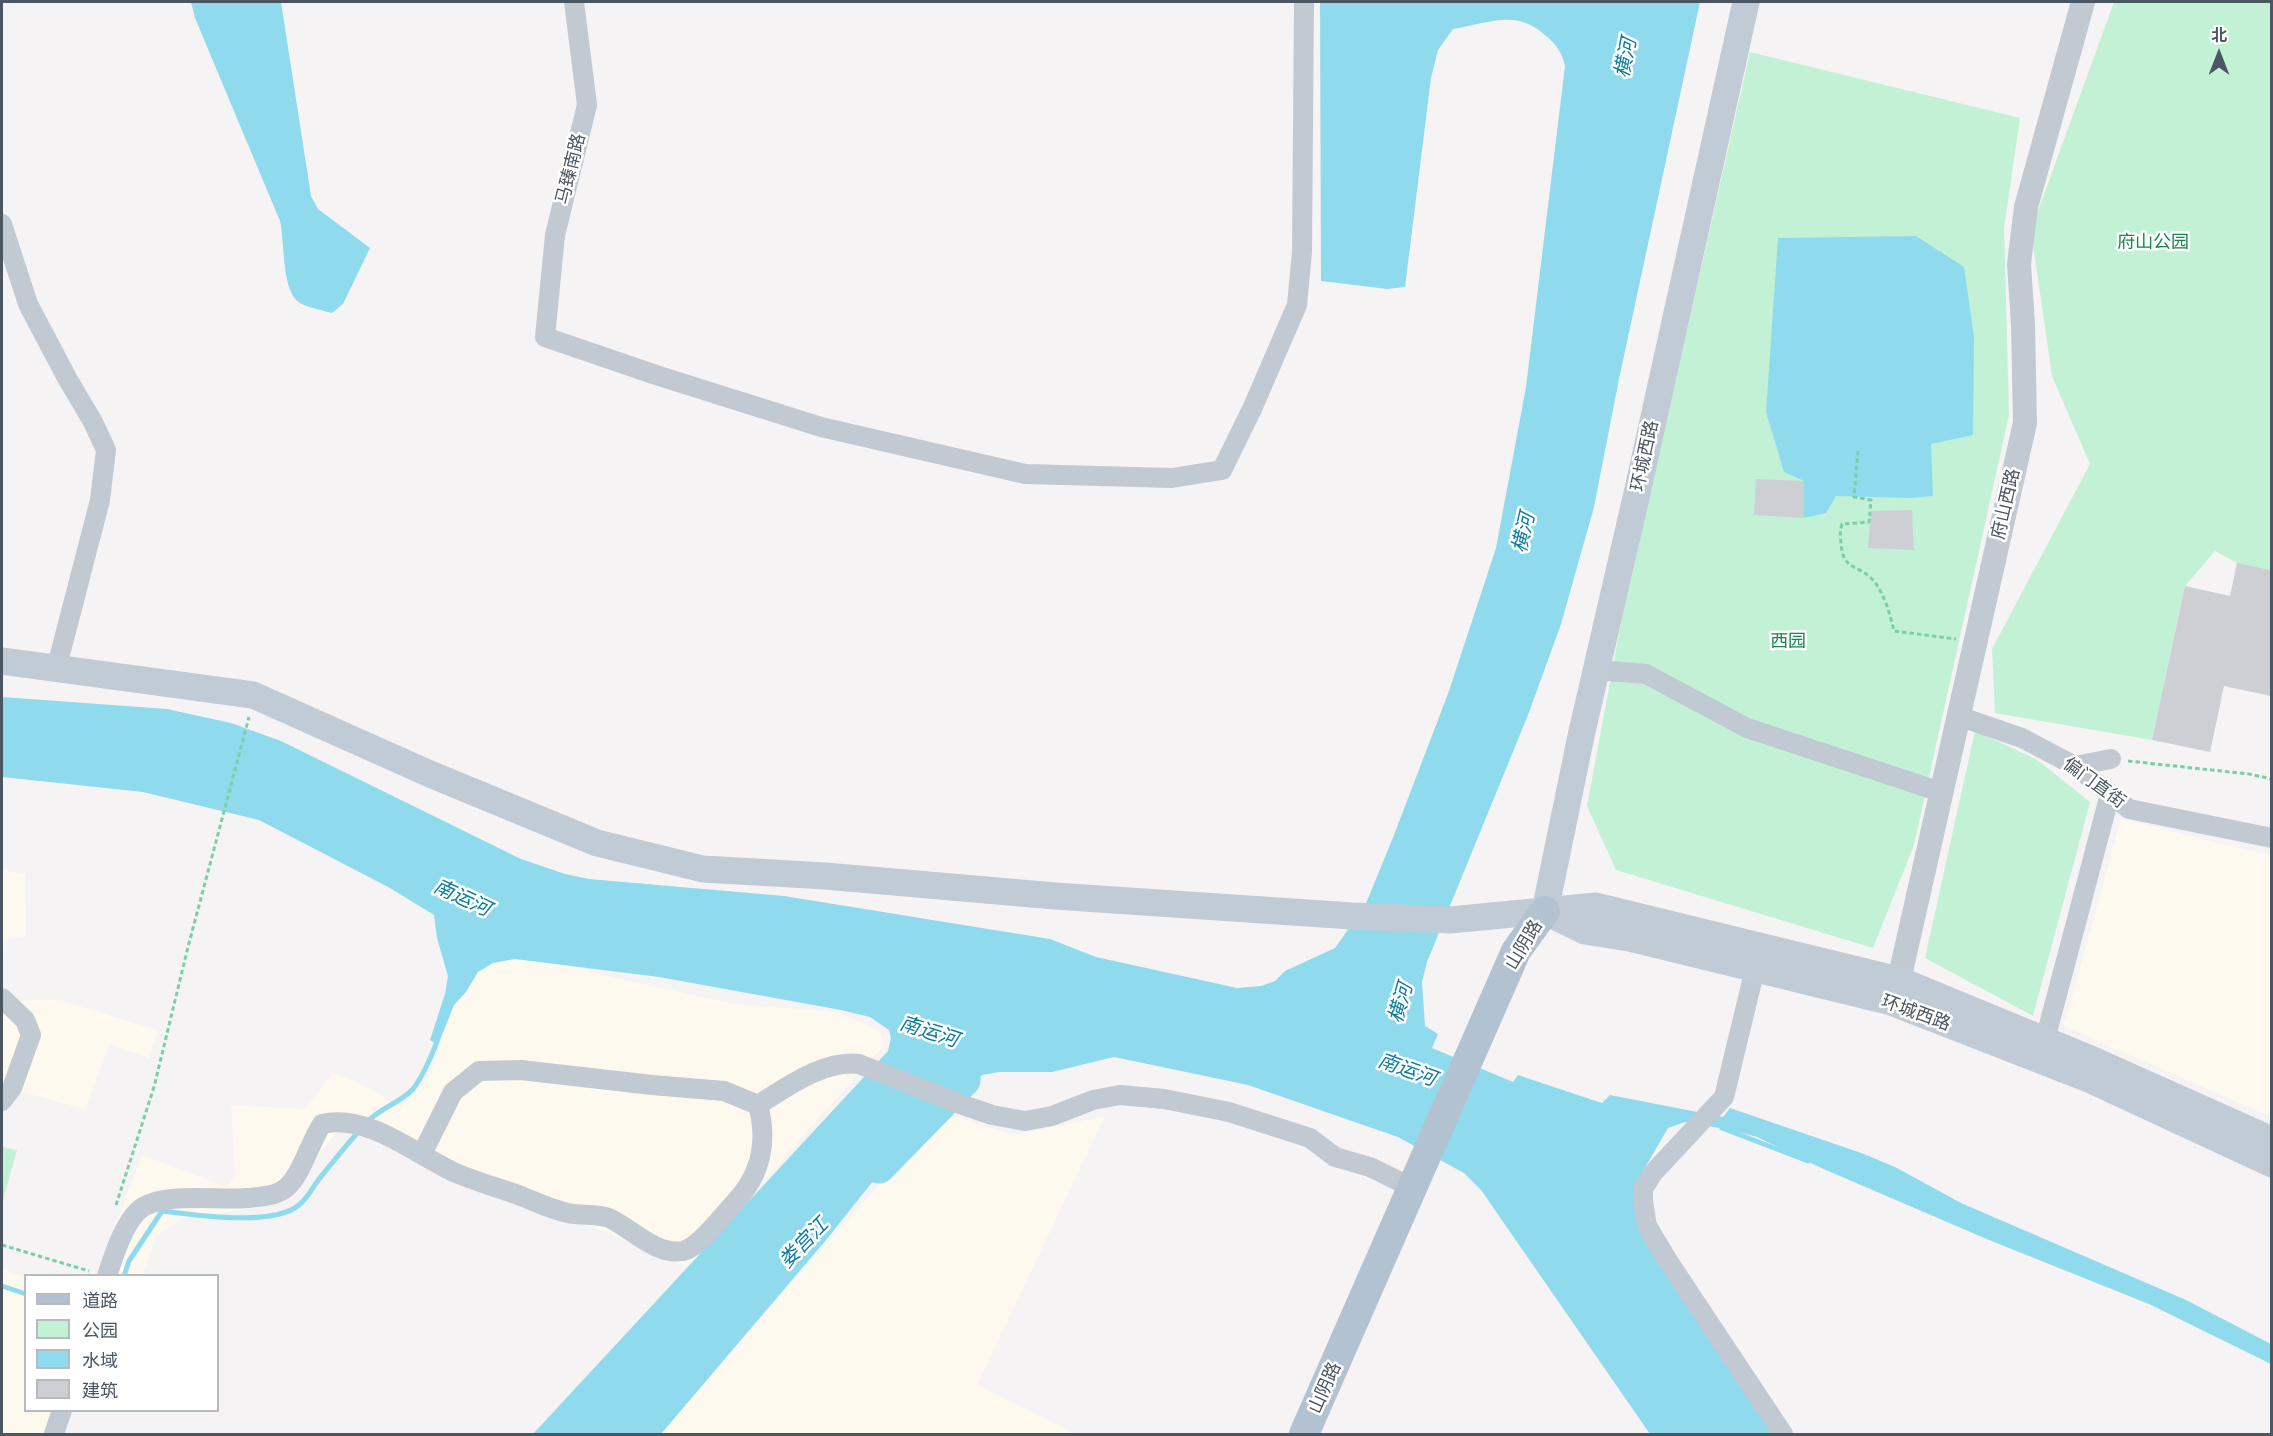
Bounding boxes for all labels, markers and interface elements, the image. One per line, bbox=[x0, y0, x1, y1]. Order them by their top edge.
north arrow bbox=[2189, 24, 2249, 84]
text: 北 bbox=[2211, 26, 2227, 45]
water label: 横河 bbox=[1610, 36, 1642, 80]
street label: 马臻南路 bbox=[552, 131, 590, 207]
park label: 府山公园 bbox=[2117, 232, 2189, 254]
street label: 环城西路 bbox=[1627, 419, 1663, 493]
street label: 府山西路 bbox=[1987, 466, 2025, 542]
water label: 横河 bbox=[1508, 511, 1540, 555]
park label: 西园 bbox=[1770, 631, 1806, 653]
street label: 偏门直街 bbox=[2059, 753, 2129, 813]
water label: 南运河 bbox=[430, 874, 494, 922]
street label: 山阴路 bbox=[1501, 916, 1547, 974]
water label: 横河 bbox=[1384, 980, 1418, 1026]
street label: 环城西路 bbox=[1878, 991, 1954, 1035]
water label: 南运河 bbox=[897, 1011, 961, 1053]
water label: 南运河 bbox=[1375, 1048, 1439, 1092]
water label: 娄宫江 bbox=[775, 1213, 833, 1273]
legend bbox=[24, 1274, 219, 1412]
text: 道路 bbox=[82, 1290, 118, 1311]
text: 公园 bbox=[82, 1320, 118, 1341]
text: 水域 bbox=[82, 1350, 118, 1371]
street label: 山阴路 bbox=[1304, 1359, 1346, 1417]
text: 建筑 bbox=[82, 1380, 118, 1401]

